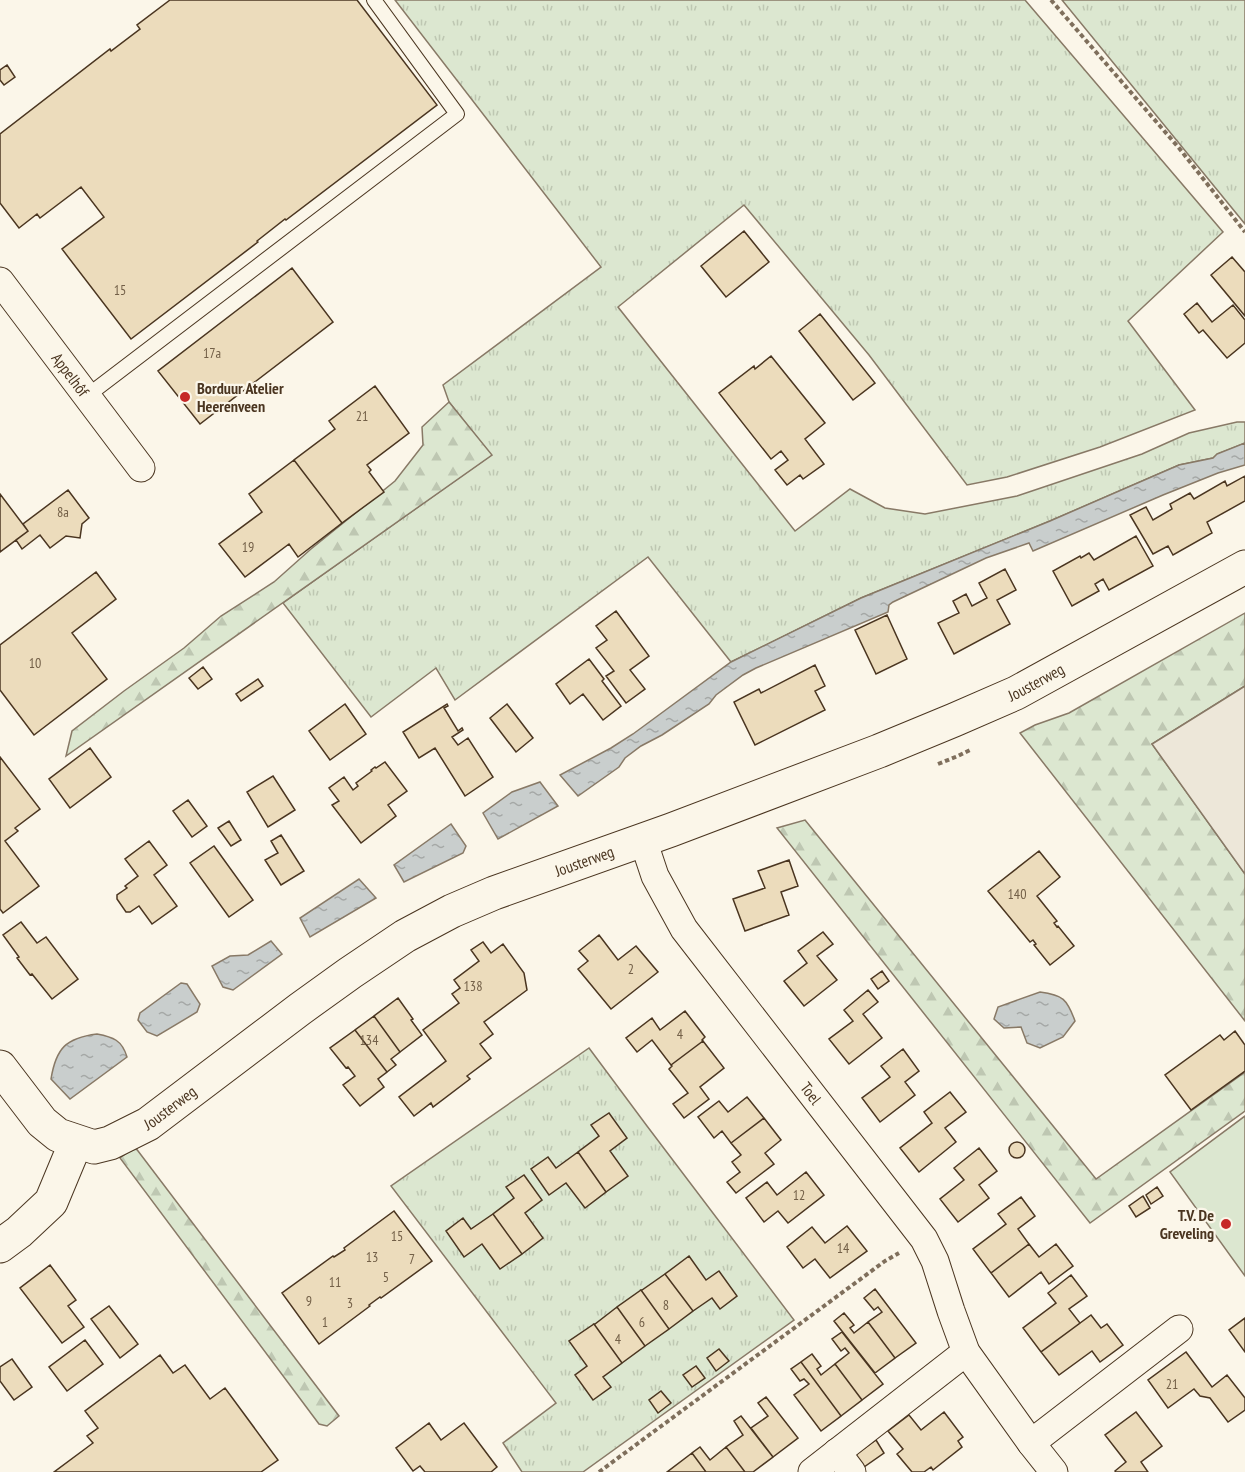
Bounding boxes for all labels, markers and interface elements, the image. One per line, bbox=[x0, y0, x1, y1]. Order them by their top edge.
house number: 15 bbox=[114, 281, 126, 299]
house number: 17a bbox=[203, 344, 221, 362]
street label: Appelhôf bbox=[47, 349, 94, 401]
place label: Borduur Atelier Heerenveen bbox=[197, 378, 284, 416]
marker: Borduur Atelier Heerenveen bbox=[178, 390, 192, 404]
house number: 21 bbox=[356, 407, 368, 425]
house number: 8a bbox=[57, 503, 69, 521]
house number: 19 bbox=[242, 538, 254, 556]
house number: 10 bbox=[29, 654, 41, 672]
street label: Jousterweg bbox=[1004, 659, 1067, 706]
street label: Jousterweg bbox=[551, 841, 616, 881]
house number: 140 bbox=[1008, 885, 1026, 903]
house number: 2 bbox=[628, 960, 634, 978]
house number: 138 bbox=[464, 977, 482, 995]
house number: 4 bbox=[677, 1025, 684, 1043]
house number: 134 bbox=[360, 1031, 379, 1049]
street label: Toel bbox=[796, 1078, 826, 1109]
street label: Jousterweg bbox=[140, 1081, 200, 1135]
house number: 12 bbox=[793, 1186, 805, 1204]
place label: T.V. De Greveling bbox=[1160, 1205, 1214, 1243]
marker: T.V. De Greveling bbox=[1219, 1217, 1233, 1231]
house number: 15 bbox=[391, 1227, 403, 1245]
house number: 14 bbox=[837, 1239, 850, 1257]
house number: 13 bbox=[366, 1248, 378, 1266]
house number: 7 bbox=[409, 1250, 415, 1268]
house number: 5 bbox=[383, 1268, 389, 1286]
house number: 11 bbox=[329, 1273, 341, 1291]
house number: 9 bbox=[306, 1292, 312, 1310]
house number: 3 bbox=[347, 1294, 353, 1312]
house number: 8 bbox=[663, 1296, 669, 1314]
house number: 1 bbox=[322, 1313, 328, 1331]
house number: 6 bbox=[639, 1313, 645, 1331]
house number: 4 bbox=[615, 1330, 622, 1348]
house number: 21 bbox=[1166, 1375, 1178, 1393]

